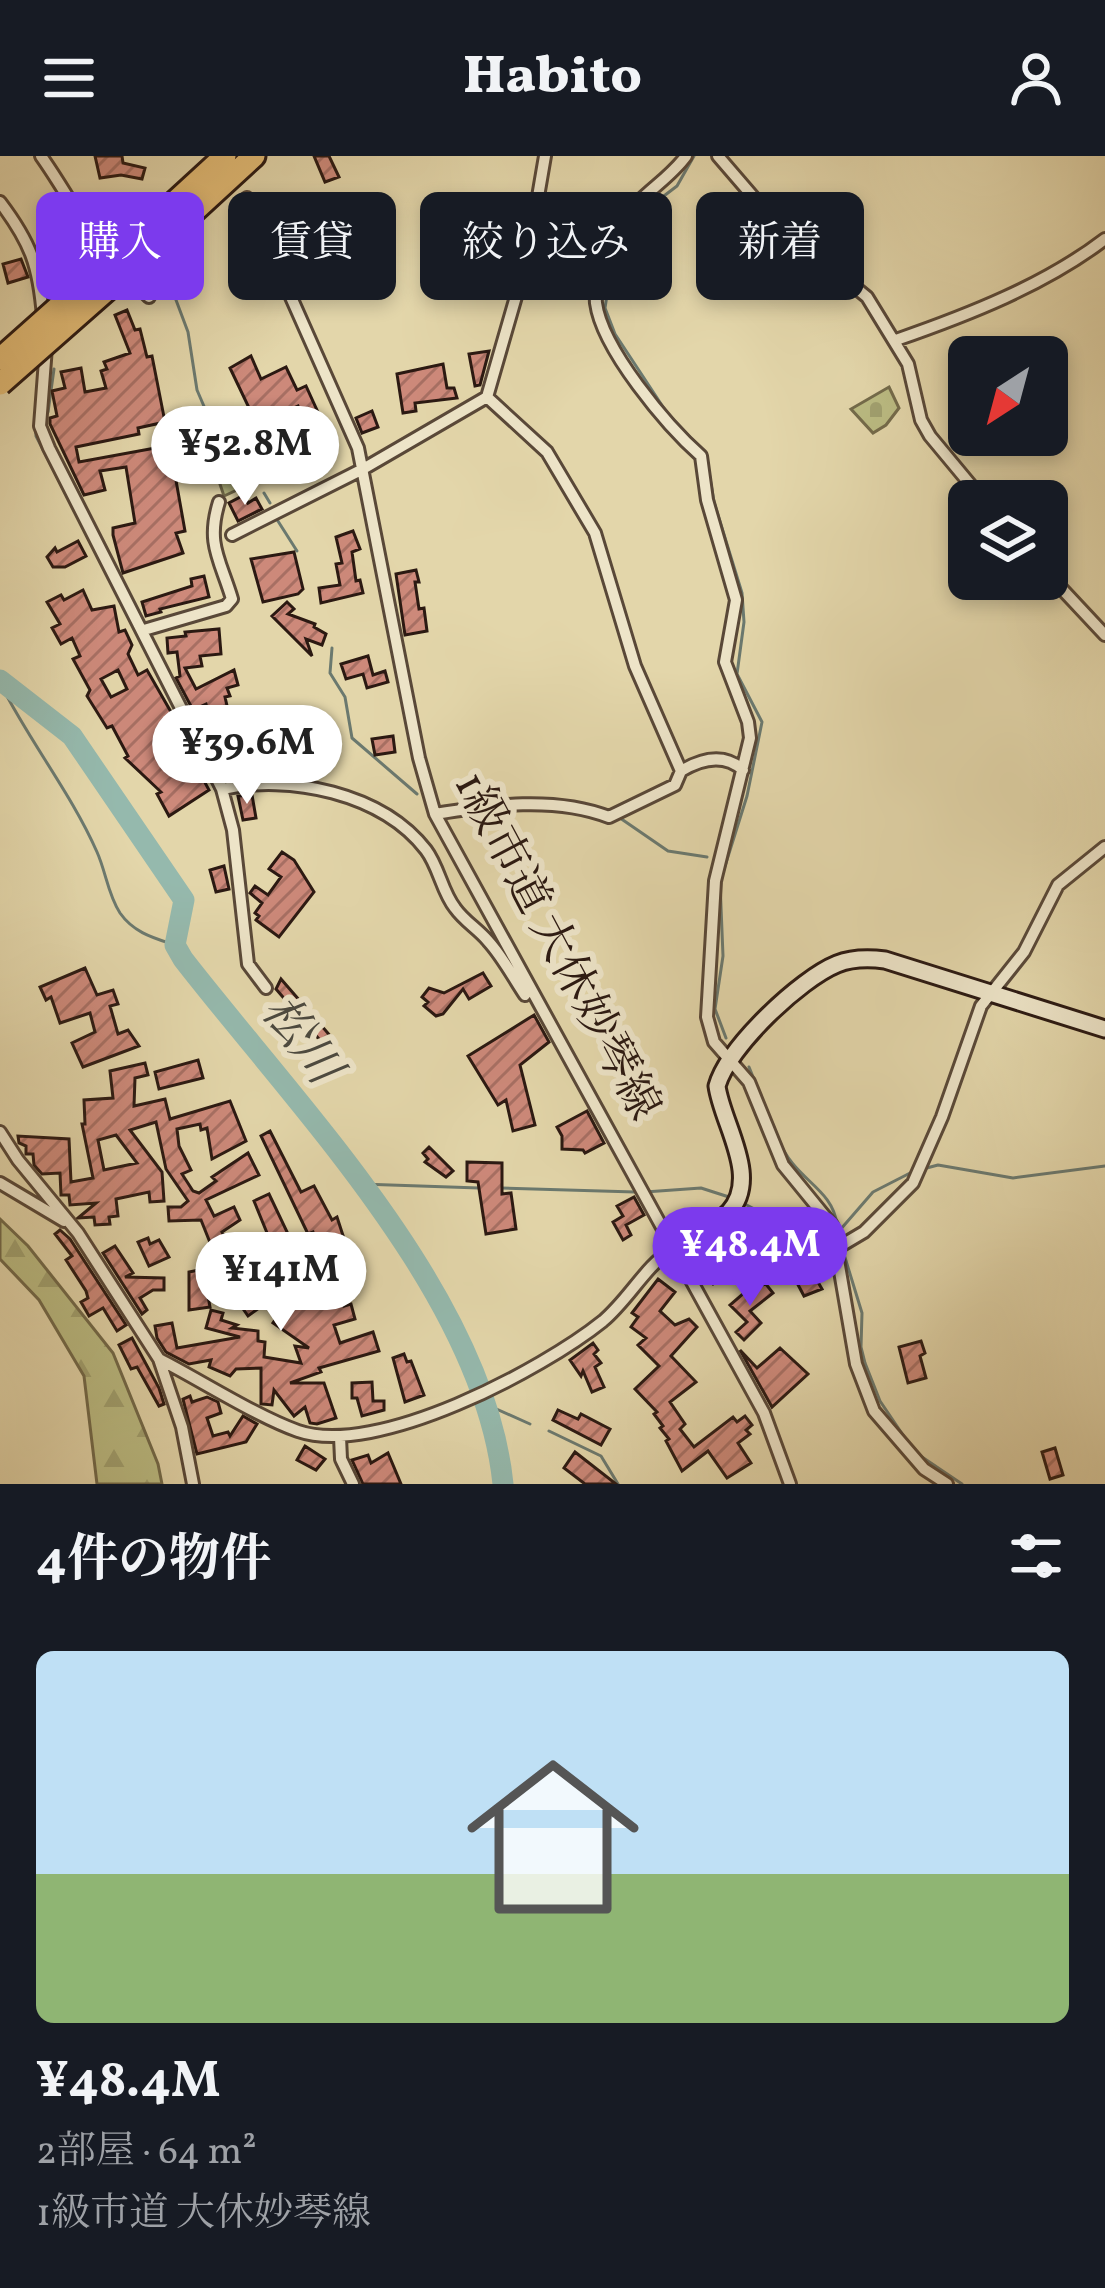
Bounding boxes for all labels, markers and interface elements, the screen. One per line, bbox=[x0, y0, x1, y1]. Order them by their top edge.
text: Habito bbox=[463, 41, 642, 116]
icon: menu bbox=[36, 45, 102, 111]
icon: person bbox=[1003, 45, 1069, 111]
chip: 購入 bbox=[36, 192, 204, 300]
chip: 賃貸 bbox=[228, 192, 396, 300]
chip: 絞り込み bbox=[420, 192, 672, 300]
chip: 新着 bbox=[696, 192, 864, 300]
north arrow bbox=[948, 336, 1068, 456]
map controls bbox=[948, 336, 1068, 600]
pin: ¥52.8M bbox=[147, 406, 343, 508]
text: ¥52.8M bbox=[178, 418, 312, 472]
button: layers bbox=[948, 480, 1068, 600]
pin: ¥39.6M bbox=[149, 705, 345, 807]
text: ¥39.6M bbox=[179, 717, 315, 771]
street label: 1級市道 大休妙琴線 bbox=[436, 762, 674, 1132]
water label: 松川 bbox=[243, 982, 358, 1103]
pin: ¥48.4M bbox=[652, 1207, 848, 1309]
text: ¥48.4M bbox=[680, 1219, 820, 1273]
pin: ¥141M bbox=[197, 1232, 365, 1334]
text: ¥141M bbox=[222, 1244, 340, 1298]
icon: filters bbox=[1003, 1523, 1069, 1589]
text: 4件の物件 bbox=[36, 1526, 271, 1597]
icon: home bbox=[445, 1729, 661, 1945]
text: ¥48.4M bbox=[36, 2047, 220, 2118]
text: 2部屋 · 64 m² bbox=[36, 2126, 257, 2180]
text: 1級市道 大休妙琴線 bbox=[36, 2188, 371, 2242]

